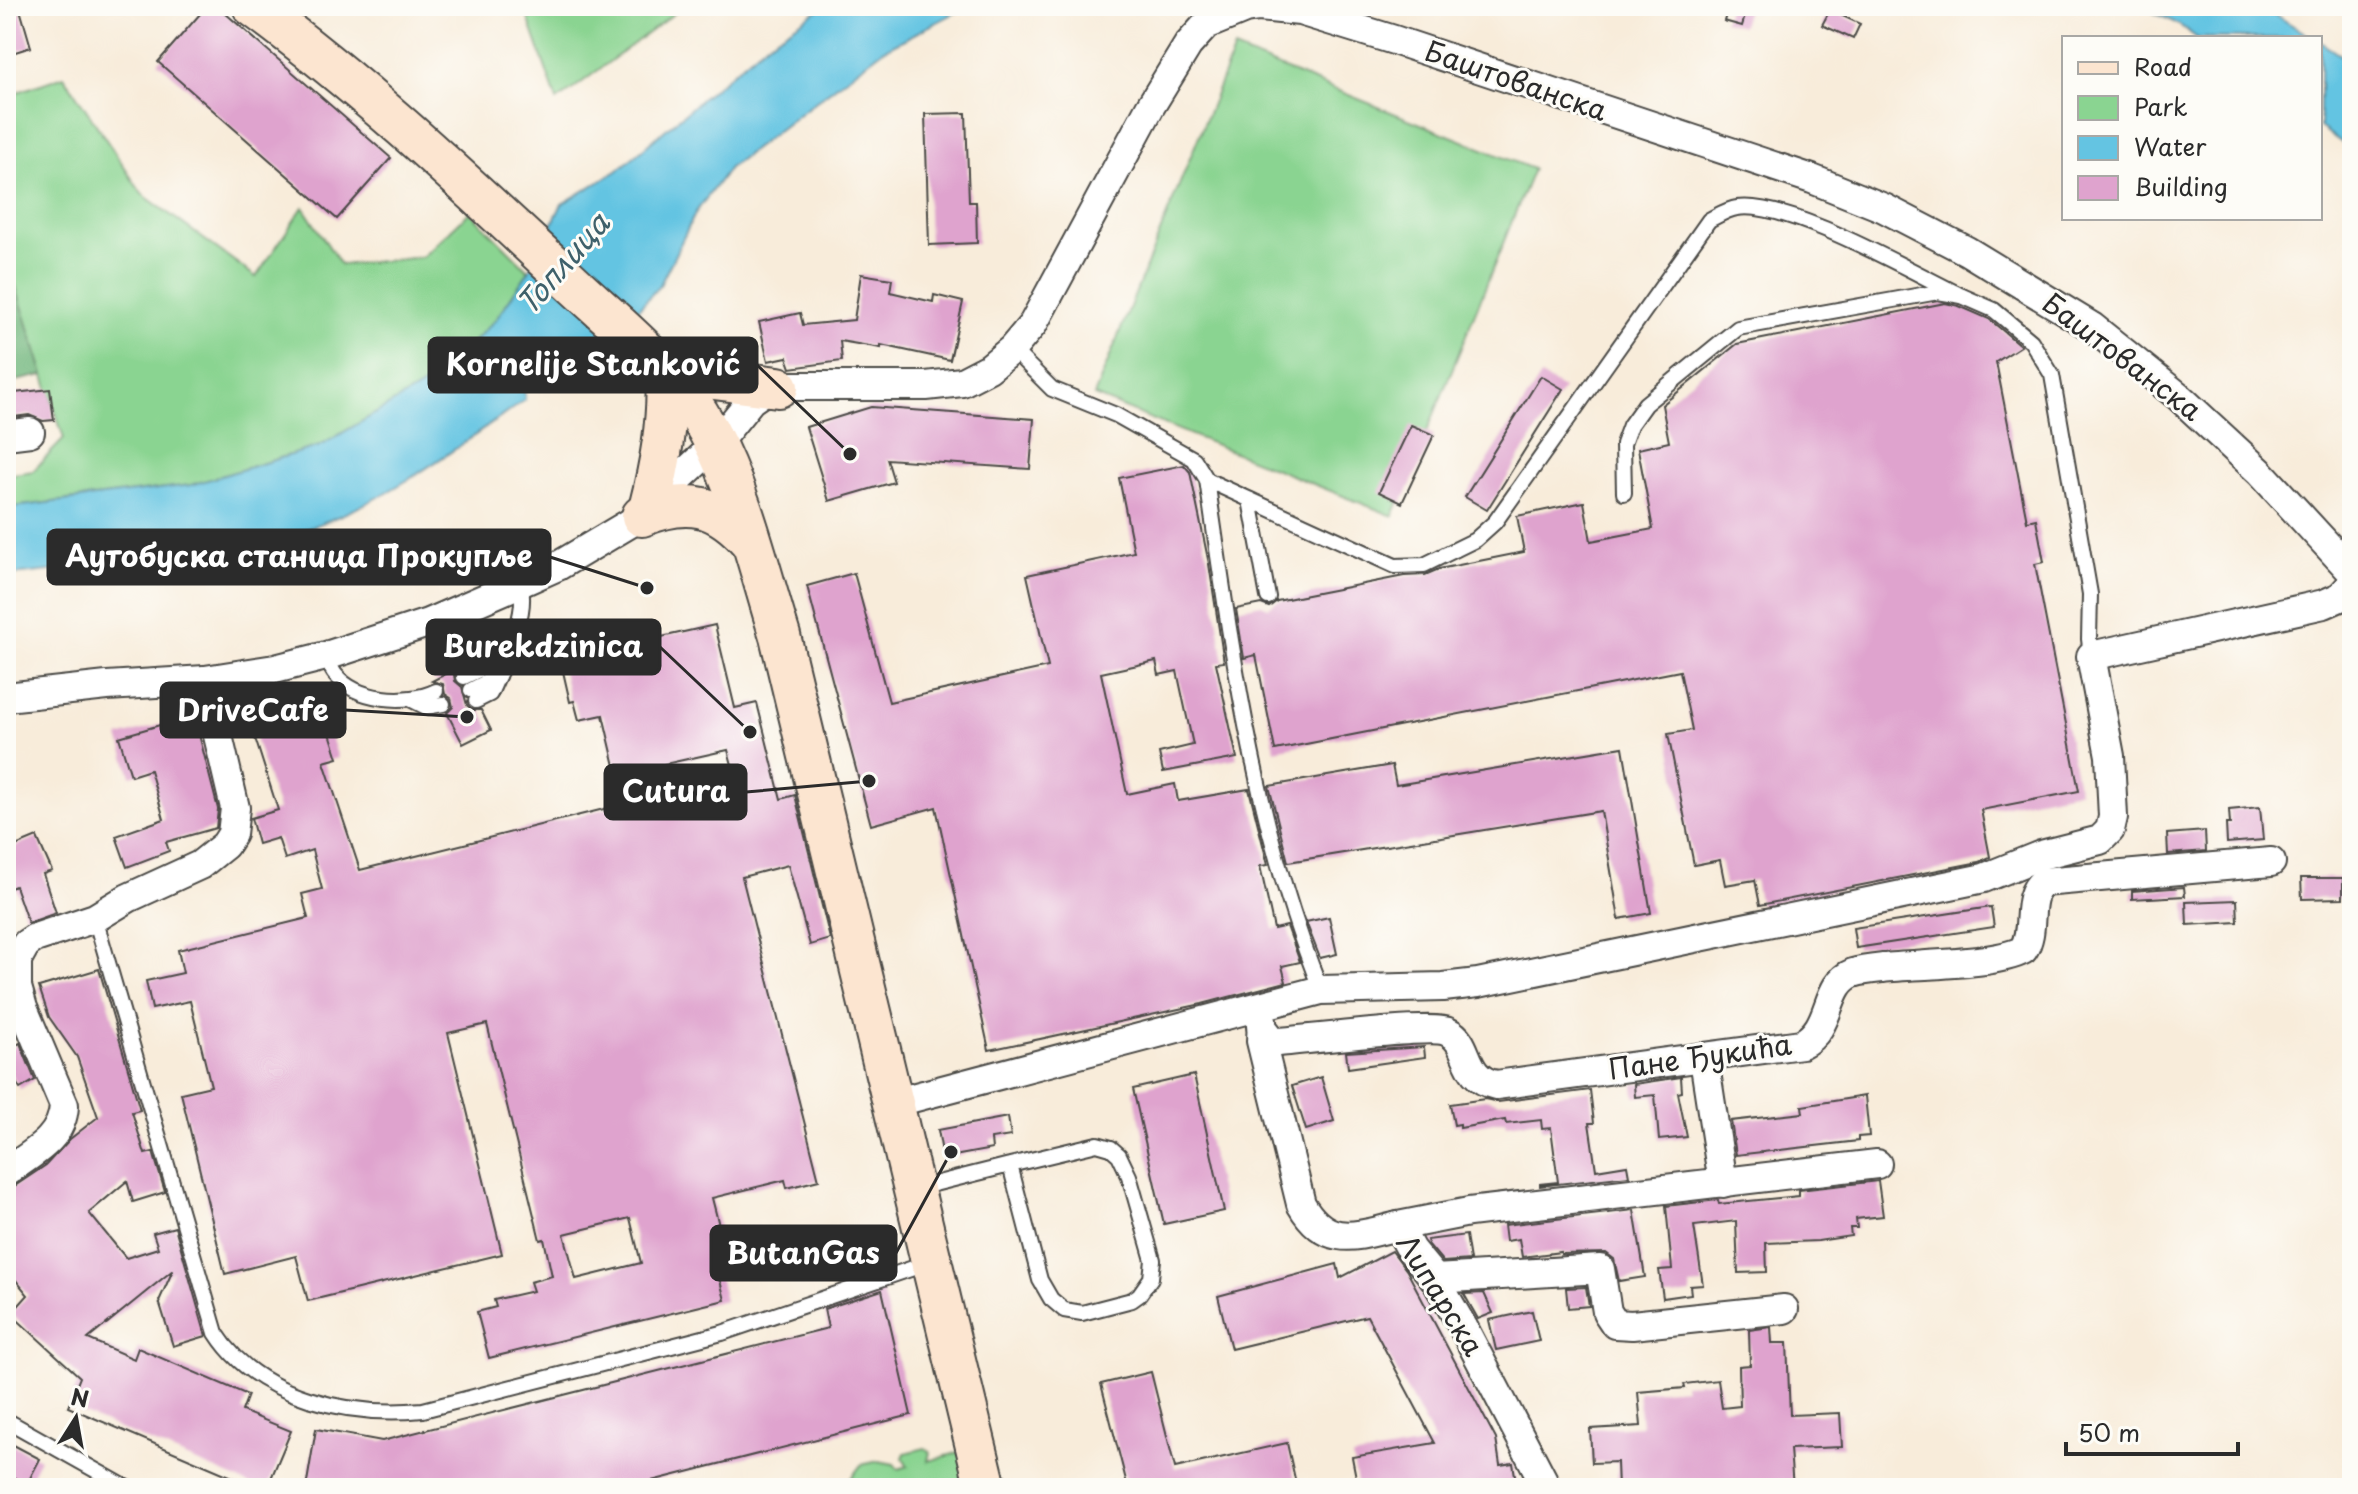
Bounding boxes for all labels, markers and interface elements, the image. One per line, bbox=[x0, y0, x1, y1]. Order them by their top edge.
street label: Баштованска bbox=[1420, 28, 1614, 131]
legend bbox=[2062, 36, 2322, 220]
text: Road bbox=[2134, 48, 2192, 84]
text: Park bbox=[2134, 88, 2188, 124]
text: Water bbox=[2134, 128, 2207, 164]
text: Building bbox=[2134, 168, 2228, 204]
water label: Топлица bbox=[505, 201, 620, 323]
street label: Баштованска bbox=[2034, 281, 2212, 430]
callout: Kornelije Stanković bbox=[429, 338, 757, 392]
text: Kornelije Stanković bbox=[446, 340, 740, 385]
callout: Аутобуска станица Прокупље bbox=[48, 530, 550, 584]
text: Аутобуска станица Прокупље bbox=[65, 532, 533, 577]
callout: Burekdzinica bbox=[427, 620, 660, 674]
text: Burekdzinica bbox=[443, 622, 644, 667]
callout: DriveCafe bbox=[161, 683, 345, 737]
text: DriveCafe bbox=[177, 686, 329, 731]
callout: Cutura bbox=[605, 765, 746, 819]
text: Cutura bbox=[622, 767, 731, 812]
street label: Пане Ђукића bbox=[1606, 1021, 1794, 1090]
street label: Липарска bbox=[1387, 1225, 1496, 1364]
callout: ButanGas bbox=[711, 1226, 896, 1280]
text: ButanGas bbox=[726, 1229, 880, 1274]
north arrow bbox=[36, 1378, 116, 1458]
text: N bbox=[68, 1379, 92, 1415]
scale bar bbox=[2066, 1406, 2238, 1456]
text: 50 m bbox=[2078, 1414, 2140, 1450]

